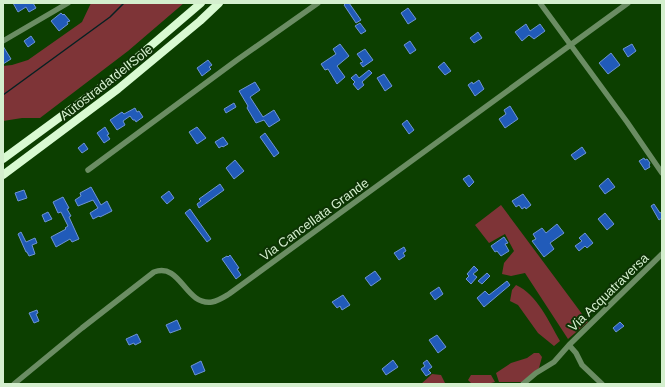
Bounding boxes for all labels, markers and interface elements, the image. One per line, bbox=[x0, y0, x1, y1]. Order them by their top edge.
street label: Autostrada del Sole bbox=[57, 42, 156, 123]
street label: Via Cancellata Grande bbox=[257, 175, 372, 264]
street label: Via Acquatraversa bbox=[565, 250, 652, 334]

